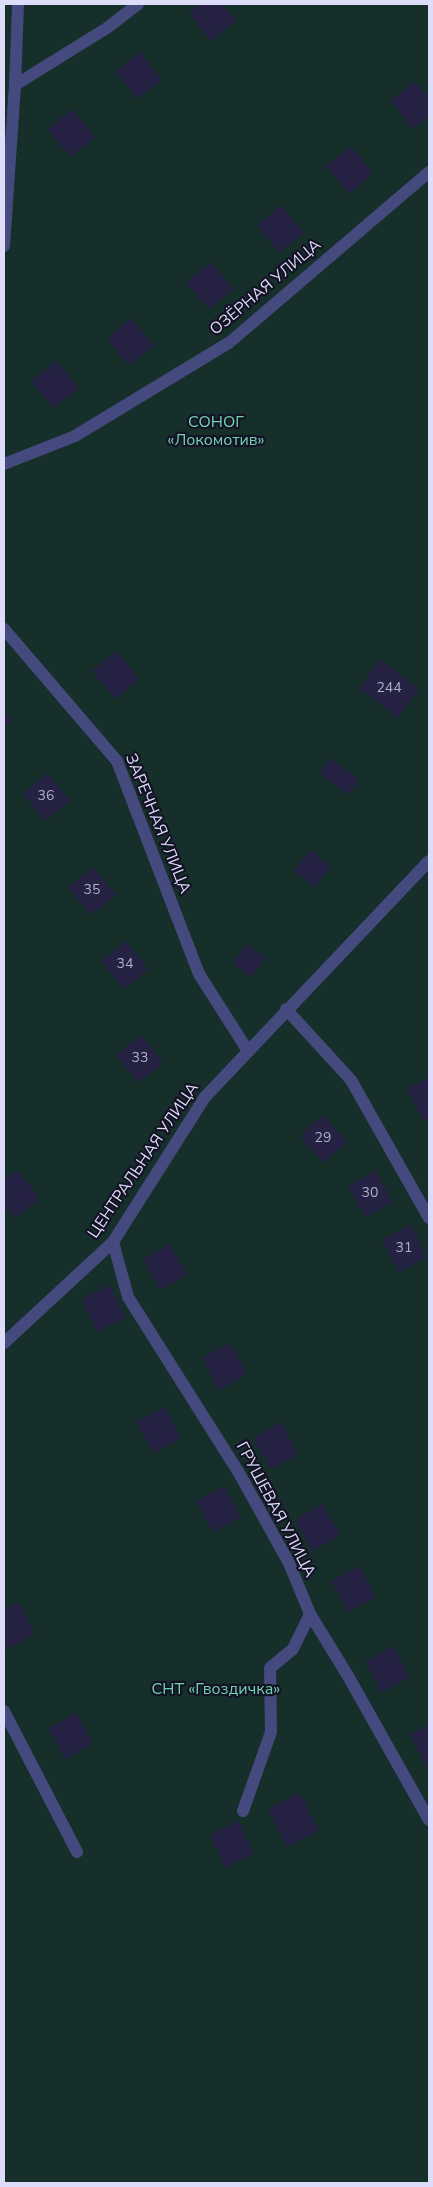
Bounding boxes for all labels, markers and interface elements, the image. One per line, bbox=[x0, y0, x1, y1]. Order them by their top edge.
street label: ОЗЁРНАЯ УЛИЦА bbox=[207, 236, 325, 340]
park label: СОНОГ «Локомотив» bbox=[167, 413, 265, 451]
house number: 244 bbox=[376, 681, 402, 697]
street label: ЗАРЕЧНАЯ УЛИЦА bbox=[120, 751, 194, 897]
house number: 36 bbox=[38, 789, 54, 805]
house number: 35 bbox=[84, 883, 100, 899]
house number: 34 bbox=[117, 957, 133, 973]
house number: 33 bbox=[132, 1051, 148, 1067]
street label: ЦЕНТРАЛЬНАЯ УЛИЦА bbox=[85, 1079, 203, 1243]
house number: 29 bbox=[315, 1131, 331, 1147]
house number: 30 bbox=[362, 1186, 378, 1202]
house number: 31 bbox=[396, 1241, 412, 1257]
street label: ГРУШЕВАЯ УЛИЦА bbox=[231, 1439, 319, 1581]
park label: СНТ «Гвоздичка» bbox=[152, 1680, 280, 1700]

